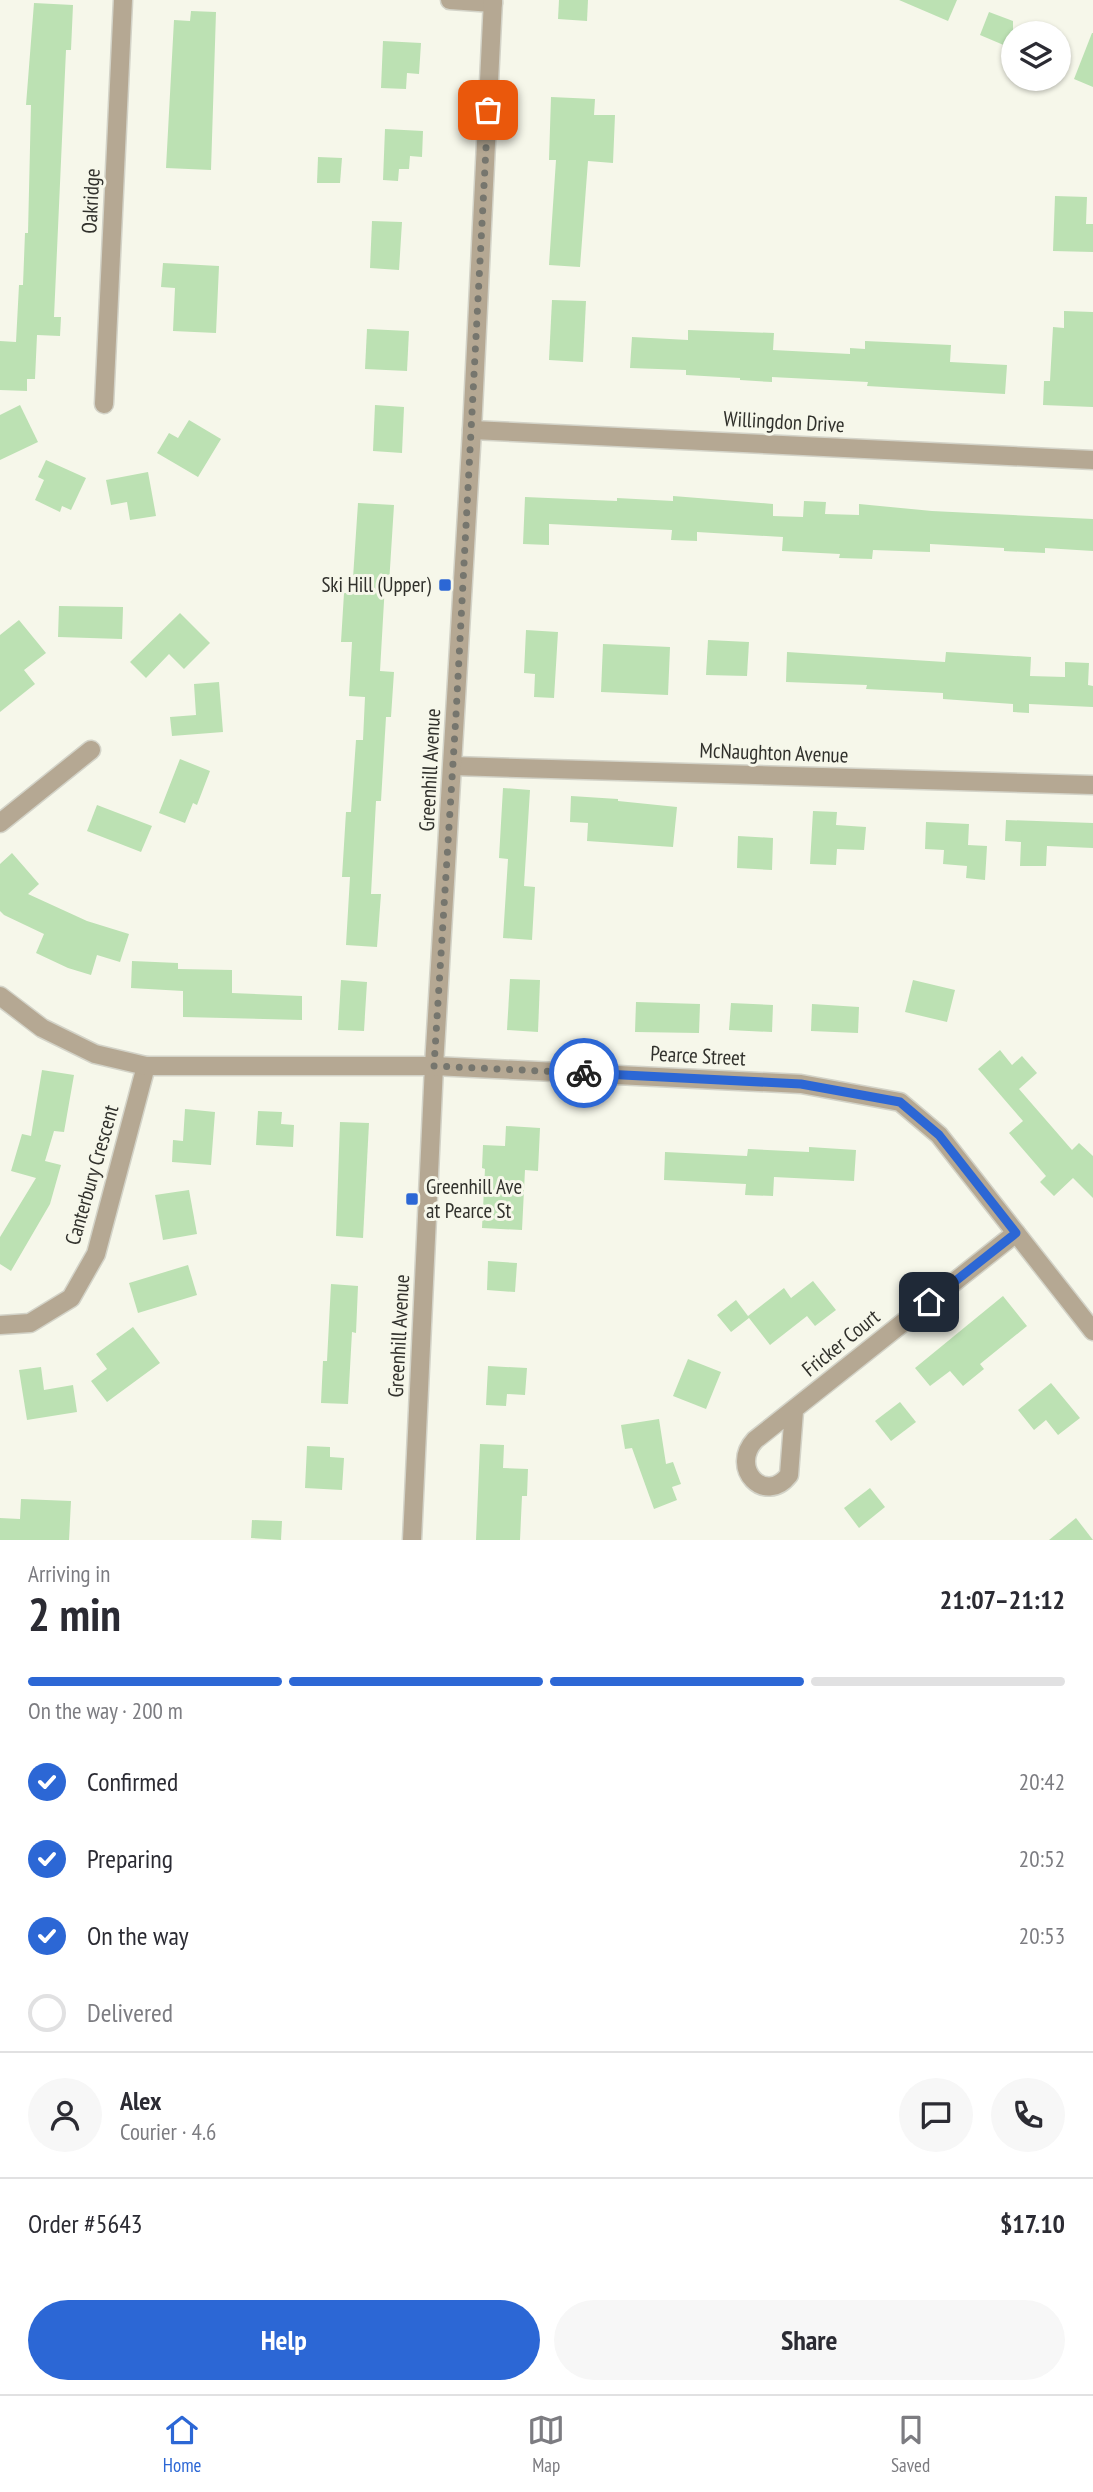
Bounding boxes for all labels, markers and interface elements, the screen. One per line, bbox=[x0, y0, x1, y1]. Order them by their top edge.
map controls bbox=[1001, 21, 1071, 91]
button: layers bbox=[1001, 21, 1071, 91]
pin bbox=[458, 80, 518, 140]
icon: bag bbox=[469, 91, 507, 129]
street label: Oakridge bbox=[75, 168, 106, 234]
street label: Willingdon Drive bbox=[723, 405, 845, 438]
place label: Ski Hill (Upper) bbox=[321, 571, 431, 598]
marker: Ski Hill (Upper) bbox=[437, 577, 453, 593]
street label: Greenhill Avenue bbox=[413, 708, 446, 832]
street label: McNaughton Avenue bbox=[699, 736, 849, 769]
courier bbox=[549, 1038, 619, 1108]
street label: Pearce Street bbox=[650, 1040, 747, 1071]
icon: bike bbox=[565, 1054, 603, 1092]
street label: Canterbury Crescent bbox=[59, 1102, 124, 1248]
place label: Greenhill Ave at Pearce St bbox=[426, 1173, 522, 1224]
marker: Greenhill Ave at Pearce St bbox=[404, 1191, 420, 1207]
pin bbox=[899, 1272, 959, 1332]
street label: Greenhill Avenue bbox=[382, 1274, 415, 1398]
icon: home bbox=[910, 1283, 948, 1321]
street label: Fricker Court bbox=[796, 1303, 885, 1382]
text: Arriving in bbox=[28, 1559, 110, 1588]
text: 21:07–21:12 bbox=[940, 1583, 1065, 1616]
text: 2 min bbox=[28, 1584, 121, 1644]
text: On the way · 200 m bbox=[28, 1696, 183, 1725]
icon: check bbox=[28, 1763, 66, 1801]
text: Confirmed bbox=[87, 1765, 178, 1798]
text: 20:42 bbox=[1019, 1767, 1065, 1796]
icon: check bbox=[28, 1840, 66, 1878]
text: Preparing bbox=[87, 1842, 173, 1875]
text: 20:52 bbox=[1019, 1844, 1065, 1873]
icon: check bbox=[28, 1917, 66, 1955]
text: On the way bbox=[87, 1919, 189, 1952]
text: 20:53 bbox=[1019, 1921, 1065, 1950]
text: Delivered bbox=[87, 1996, 173, 2029]
button: person bbox=[28, 2078, 102, 2152]
button: chat bbox=[899, 2078, 973, 2152]
button: phone bbox=[991, 2078, 1065, 2152]
text: Alex bbox=[120, 2084, 161, 2117]
text: Courier · 4.6 bbox=[120, 2117, 216, 2146]
text: Order #5643 bbox=[28, 2207, 143, 2240]
text: $17.10 bbox=[1000, 2207, 1065, 2240]
button: Help bbox=[28, 2300, 540, 2380]
button: Share bbox=[554, 2300, 1065, 2380]
tab: Home bbox=[163, 2411, 201, 2477]
tab: Map bbox=[527, 2411, 565, 2477]
tab: Saved bbox=[891, 2411, 930, 2477]

